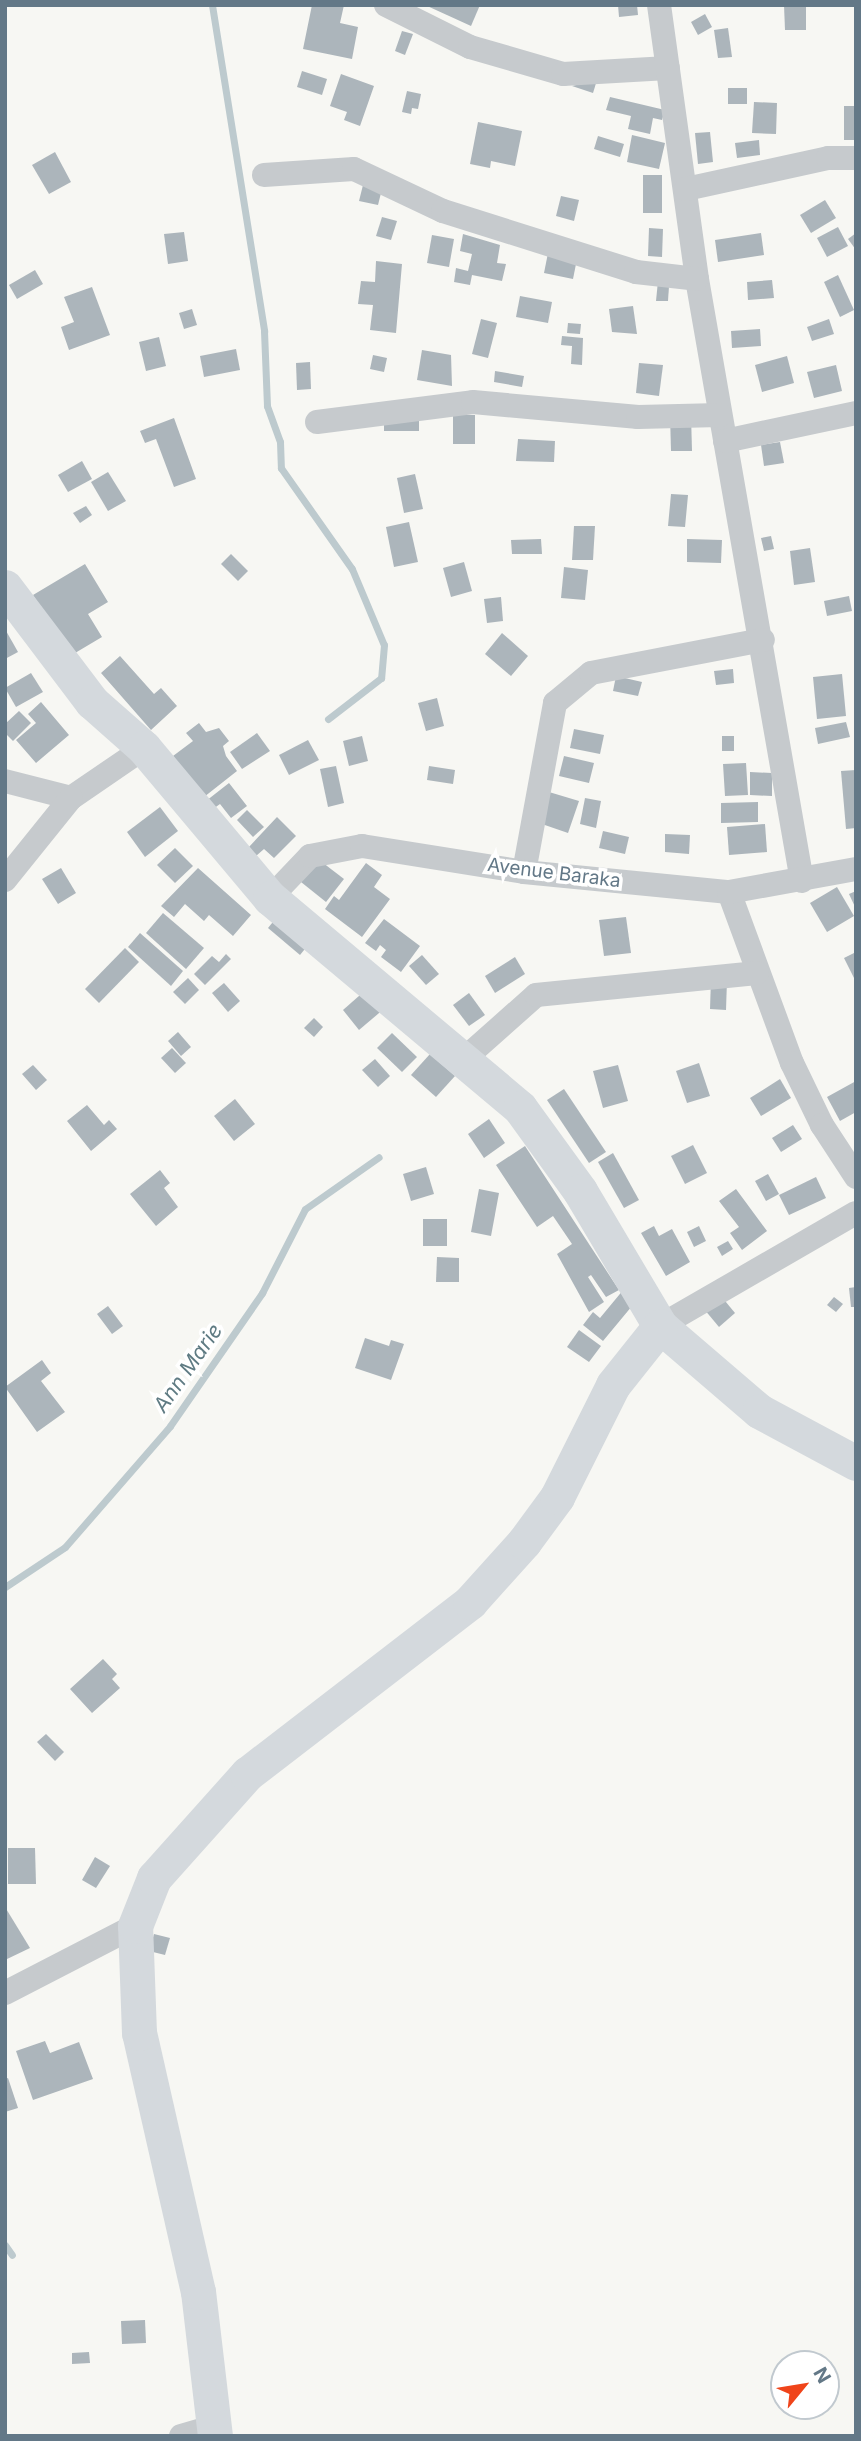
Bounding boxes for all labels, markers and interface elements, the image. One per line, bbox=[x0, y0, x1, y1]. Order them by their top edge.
street label: Avenue Baraka bbox=[486, 854, 622, 892]
water label: Ann Marie bbox=[148, 1319, 228, 1417]
north arrow bbox=[770, 2350, 840, 2420]
text: N bbox=[808, 2363, 835, 2387]

